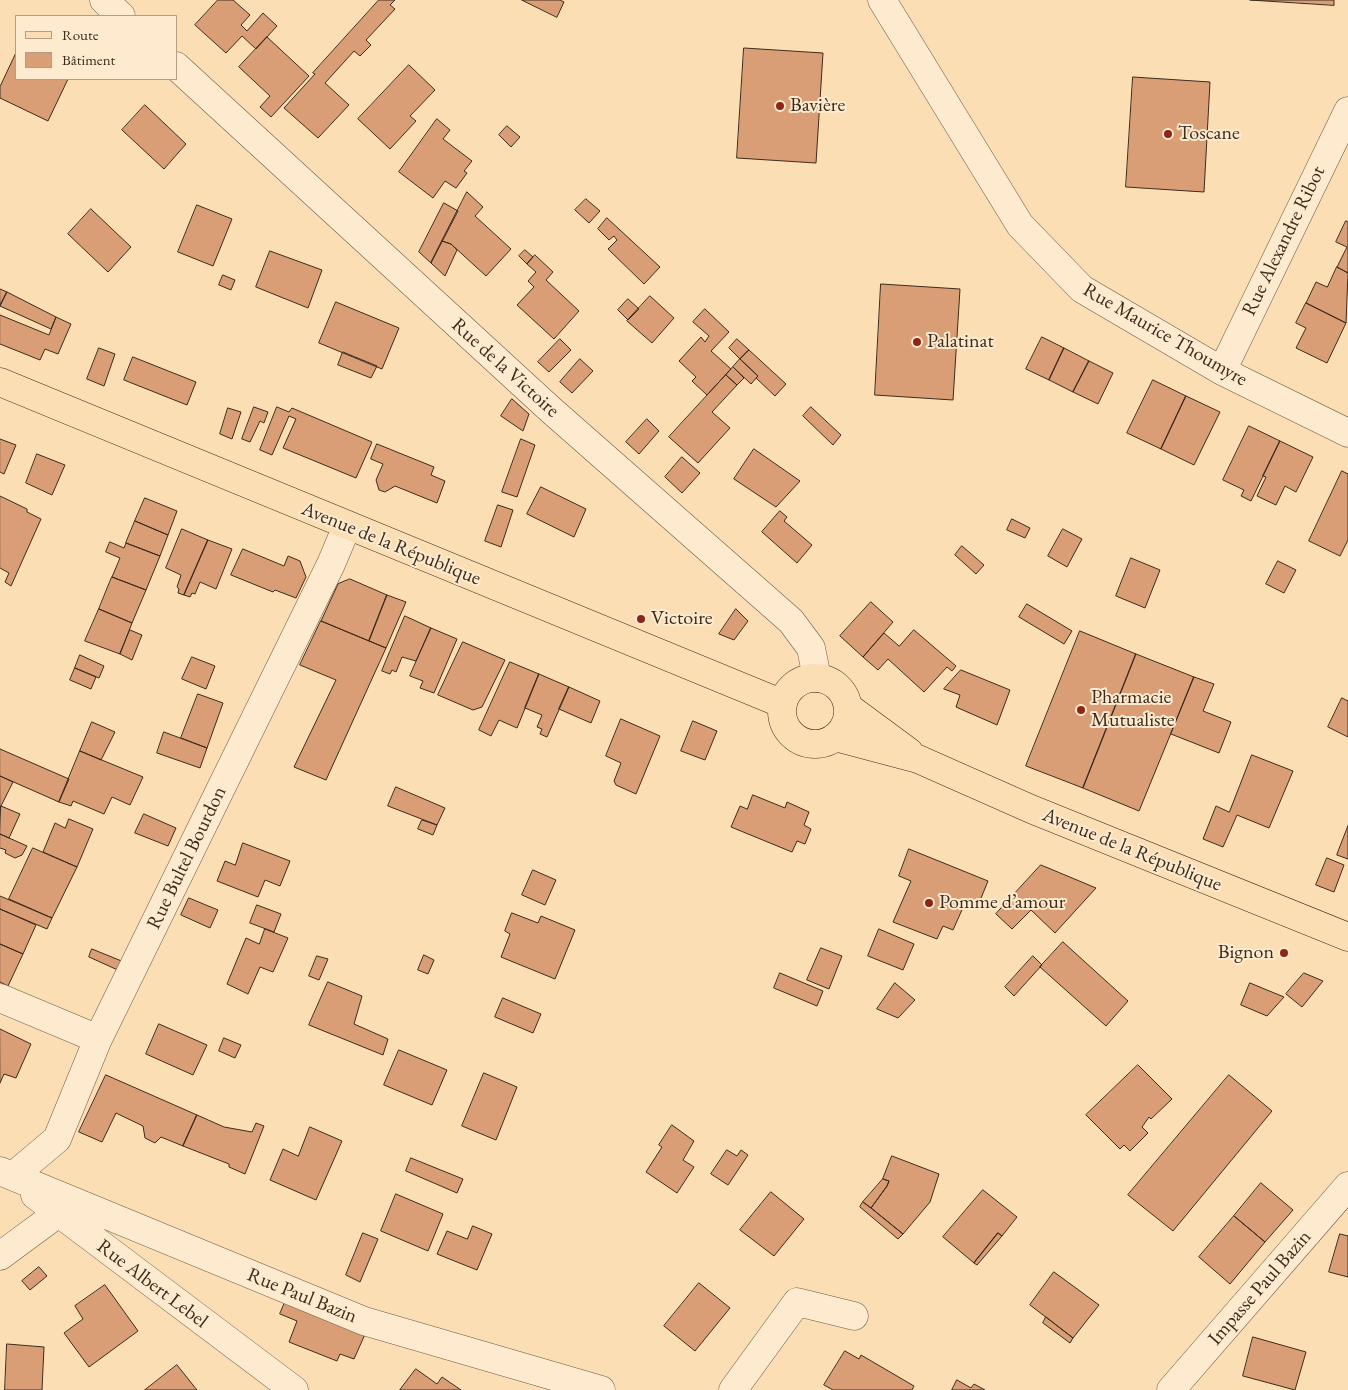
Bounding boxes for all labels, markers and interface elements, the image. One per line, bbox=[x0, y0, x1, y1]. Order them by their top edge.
legend bbox=[15, 15, 178, 80]
text: Route bbox=[62, 25, 99, 44]
text: Bâtiment bbox=[62, 50, 115, 69]
place label: Bavière bbox=[790, 94, 845, 118]
marker: Bavière bbox=[774, 100, 786, 112]
place label: Toscane bbox=[1178, 122, 1240, 146]
marker: Toscane bbox=[1162, 128, 1174, 140]
street label: Rue Alexandre Ribot bbox=[1237, 162, 1331, 320]
street label: Rue Maurice Thoumyre bbox=[1078, 278, 1252, 392]
street label: Rue de la Victoire bbox=[446, 313, 564, 423]
place label: Palatinat bbox=[927, 330, 994, 354]
marker: Palatinat bbox=[911, 336, 923, 348]
street label: Avenue de la République bbox=[298, 497, 484, 591]
place label: Victoire bbox=[651, 607, 713, 631]
marker: Victoire bbox=[635, 613, 647, 625]
place label: Pharmacie Mutualiste bbox=[1091, 686, 1175, 733]
marker: Pharmacie Mutualiste bbox=[1075, 704, 1087, 716]
street label: Rue Bultel Bourdon bbox=[142, 783, 232, 933]
street label: Avenue de la République bbox=[1039, 803, 1225, 897]
place label: Pomme d’amour bbox=[939, 891, 1065, 915]
marker: Pomme d’amour bbox=[923, 897, 935, 909]
place label: Bignon bbox=[1218, 941, 1274, 965]
marker: Bignon bbox=[1278, 947, 1290, 959]
street label: Impasse Paul Bazin bbox=[1203, 1226, 1317, 1350]
street label: Rue Albert Lebel bbox=[92, 1234, 212, 1334]
street label: Rue Paul Bazin bbox=[244, 1263, 360, 1329]

